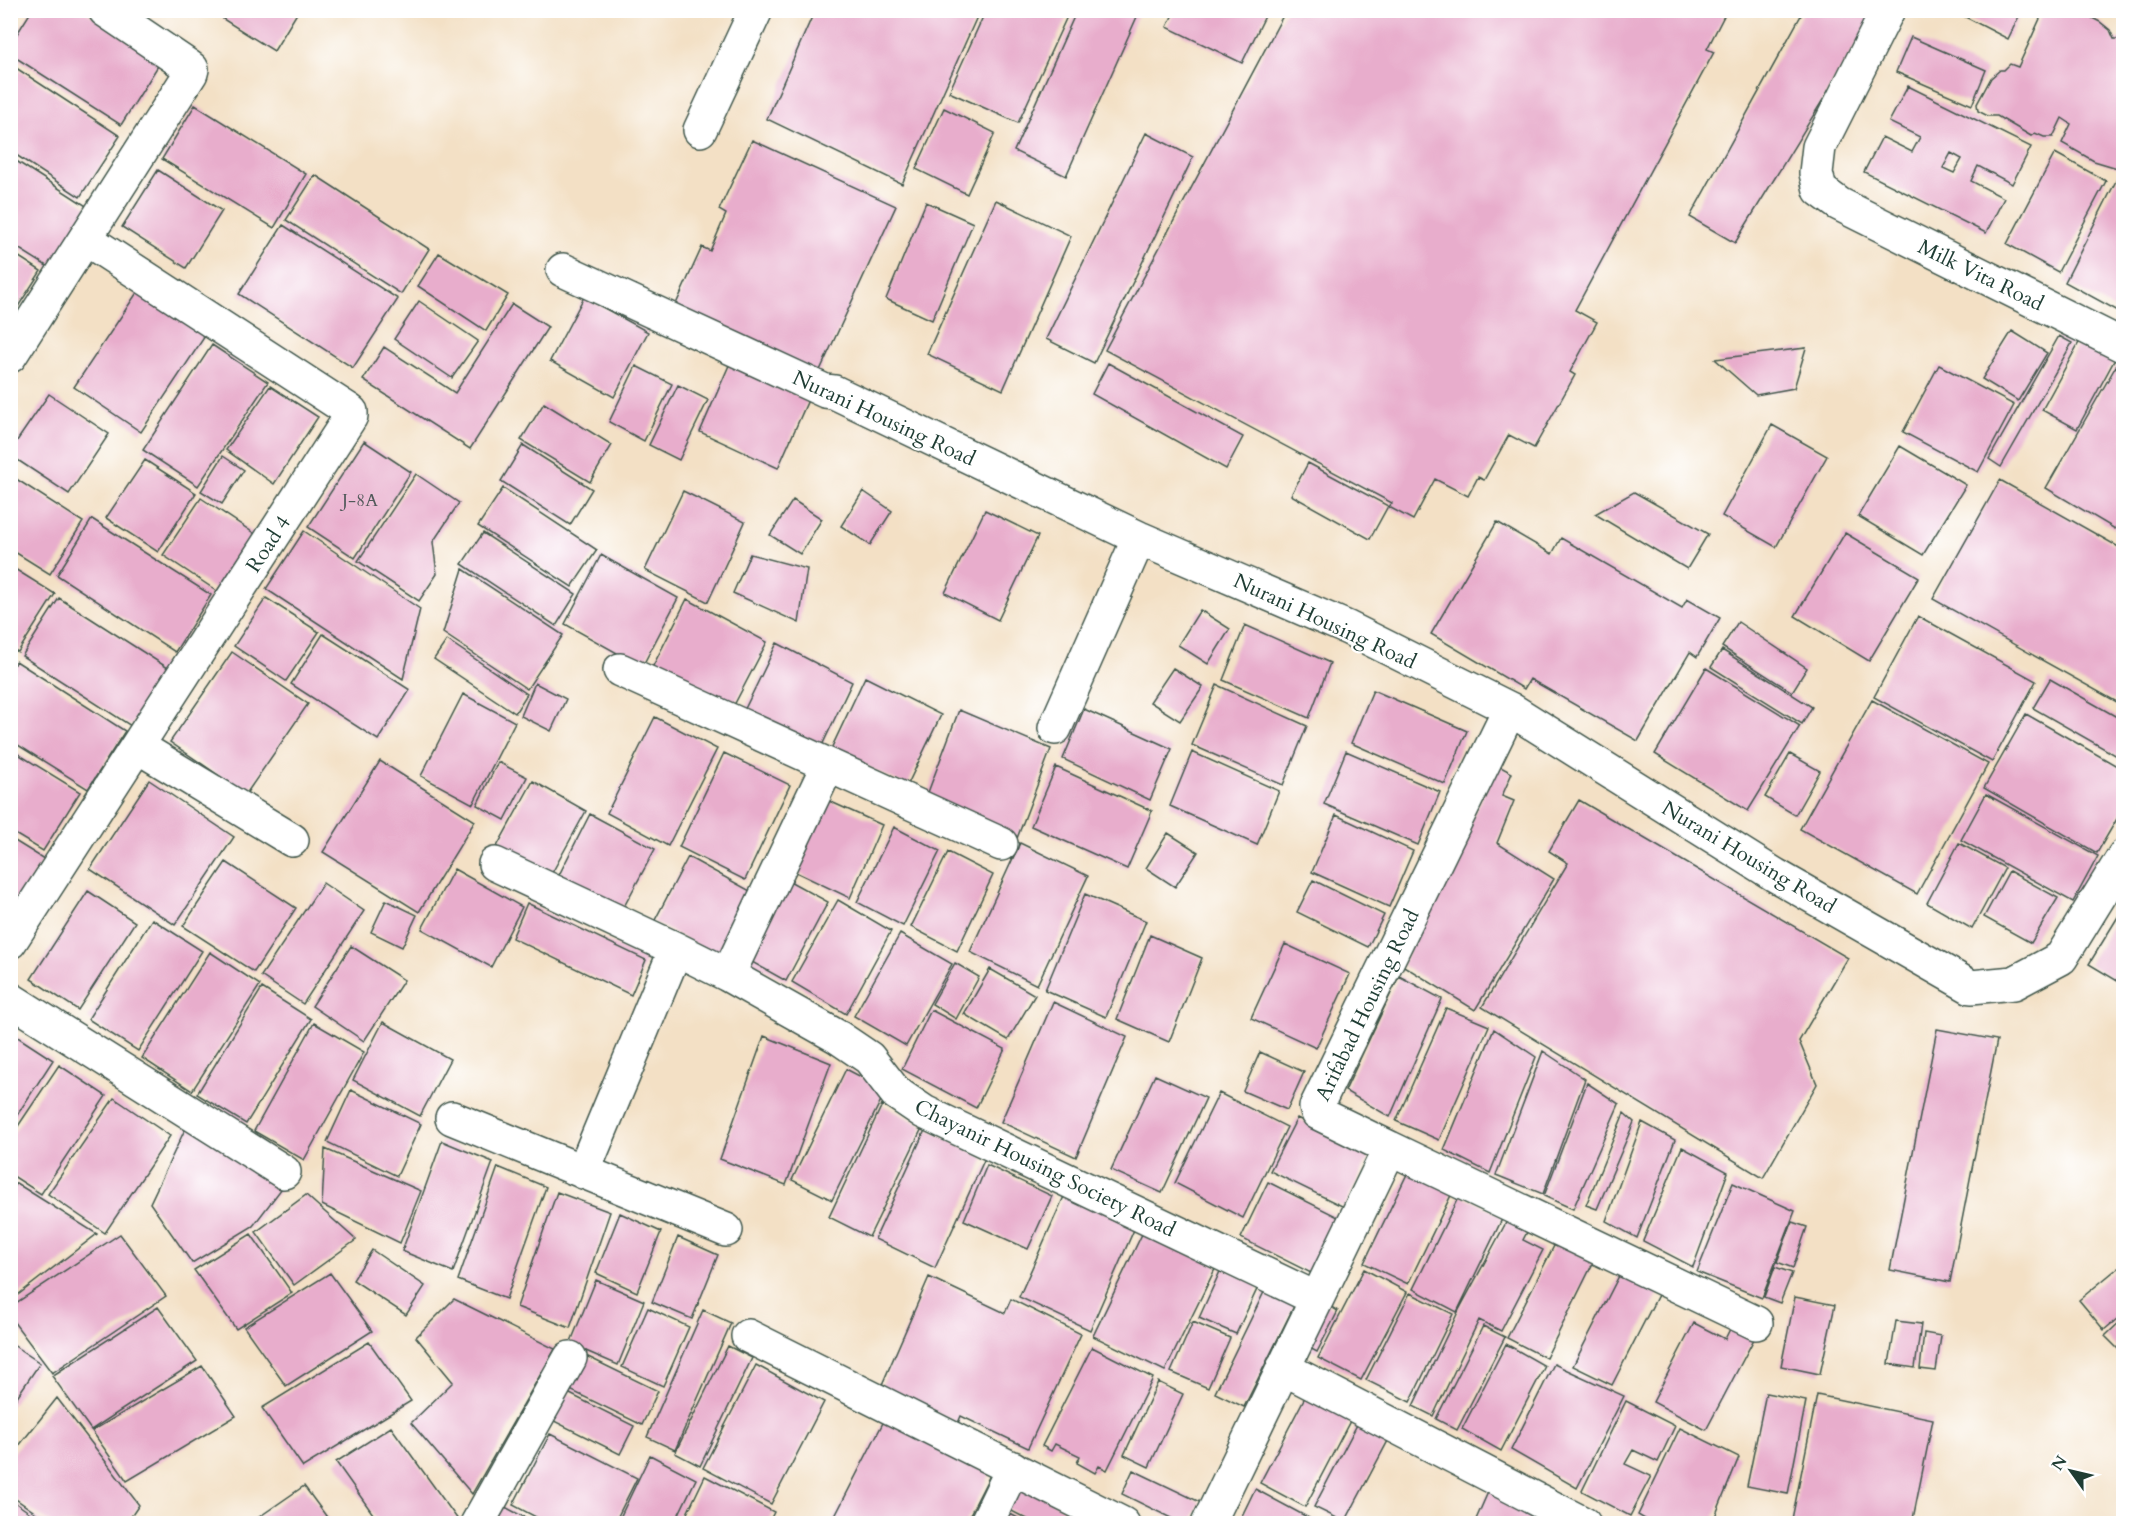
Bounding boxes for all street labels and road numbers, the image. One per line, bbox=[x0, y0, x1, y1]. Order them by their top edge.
street label: Milk Vita Road bbox=[1913, 232, 2049, 318]
street label: Nurani Housing Road bbox=[788, 363, 980, 474]
street label: Road 4 bbox=[239, 510, 298, 578]
street label: Nurani Housing Road bbox=[1229, 566, 1421, 677]
street label: Nurani Housing Road bbox=[1656, 794, 1841, 921]
street label: Arifabad Housing Road bbox=[1308, 904, 1427, 1106]
street label: Chayanir Housing Society Road bbox=[909, 1092, 1180, 1244]

